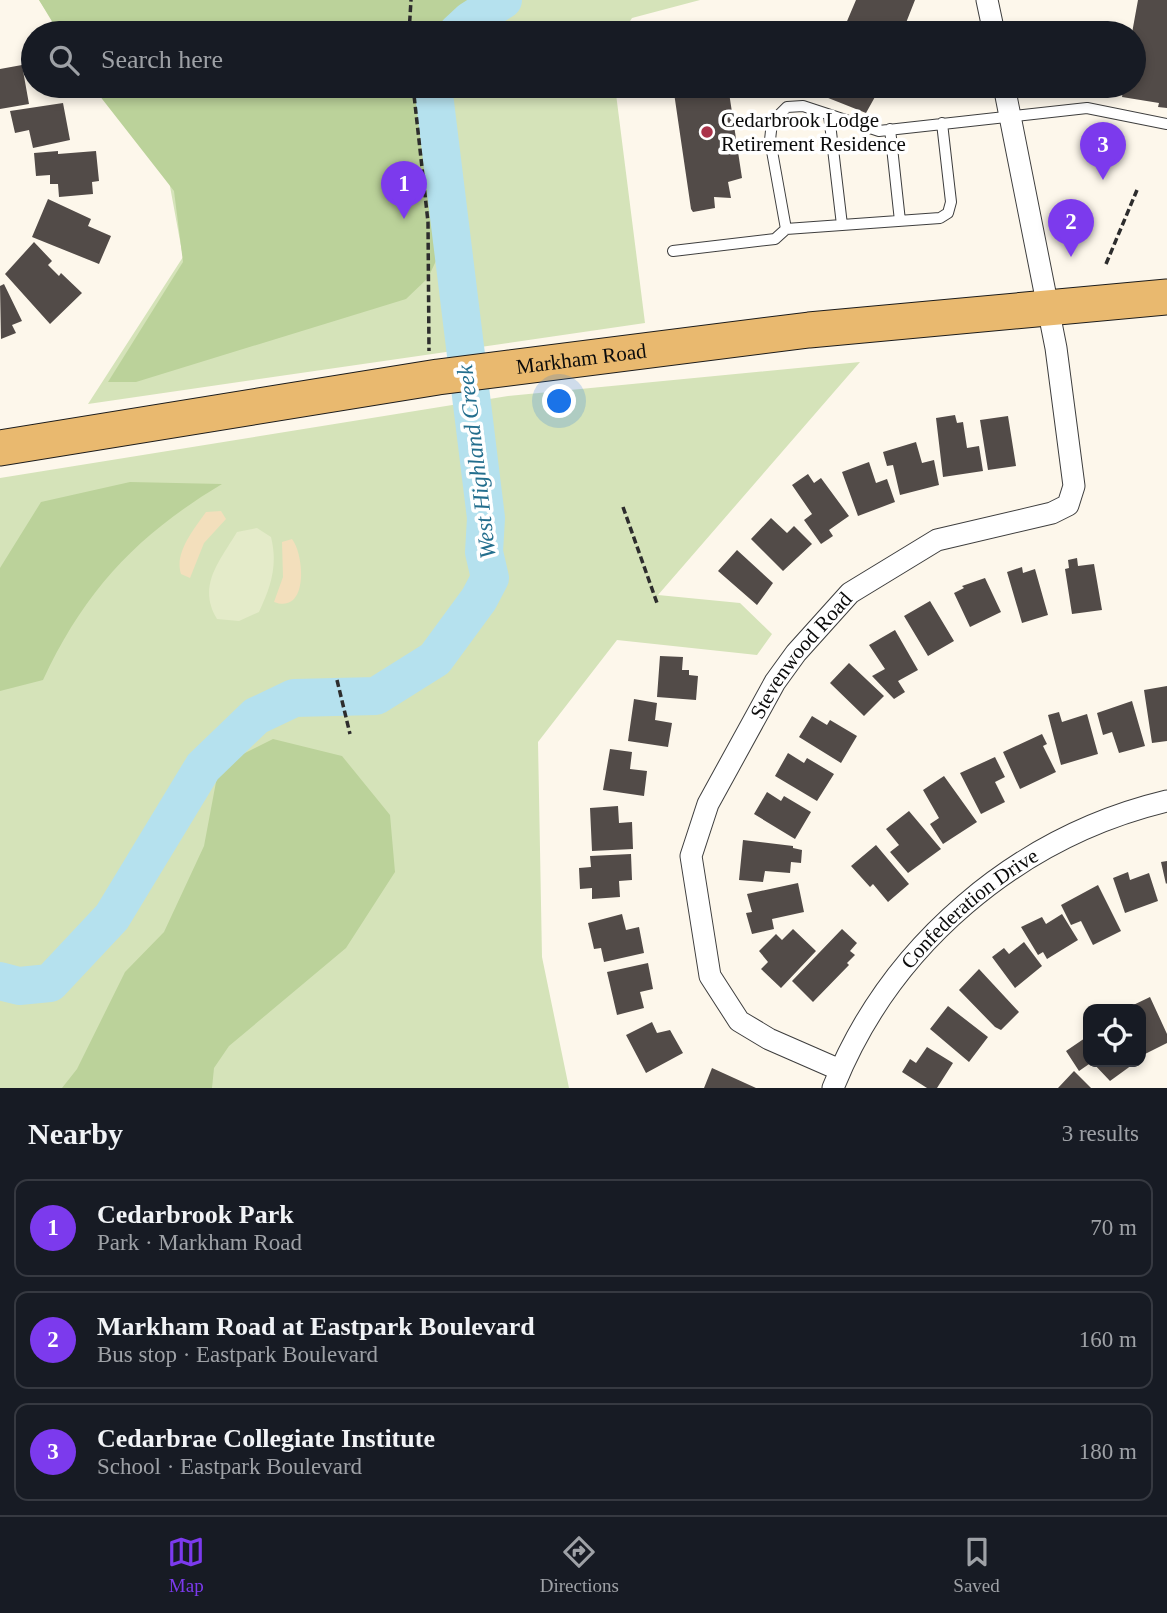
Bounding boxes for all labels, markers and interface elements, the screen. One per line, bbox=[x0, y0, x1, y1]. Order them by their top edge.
search box bbox=[21, 21, 1146, 98]
icon: search bbox=[45, 41, 83, 79]
text: Search here bbox=[101, 45, 223, 74]
place label: Cedarbrook Lodge Retirement Residence bbox=[721, 108, 906, 156]
pin: 3 bbox=[1080, 122, 1126, 180]
marker: Cedarbrook Lodge Retirement Residence bbox=[699, 124, 715, 140]
pin: 1 bbox=[381, 161, 427, 219]
pin: 2 bbox=[1048, 199, 1094, 257]
street label: Markham Road bbox=[515, 339, 648, 379]
water label: West Highland Creek bbox=[452, 363, 501, 560]
your location bbox=[542, 384, 576, 418]
street label: Stevenwood Road bbox=[745, 587, 857, 723]
street label: Confederation Drive bbox=[896, 843, 1042, 974]
map controls bbox=[1083, 1004, 1146, 1067]
button: locate bbox=[1083, 1004, 1146, 1067]
text: Nearby bbox=[28, 1117, 123, 1150]
text: 3 results bbox=[1062, 1121, 1139, 1146]
text: Cedarbrook Park bbox=[97, 1200, 294, 1229]
text: 1 bbox=[47, 1215, 59, 1240]
text: 70 m bbox=[1090, 1215, 1137, 1240]
text: Park · Markham Road bbox=[97, 1230, 302, 1255]
text: Markham Road at Eastpark Boulevard bbox=[97, 1312, 535, 1341]
text: 2 bbox=[47, 1327, 59, 1352]
text: 160 m bbox=[1079, 1327, 1137, 1352]
text: Bus stop · Eastpark Boulevard bbox=[97, 1342, 378, 1367]
text: Cedarbrae Collegiate Institute bbox=[97, 1424, 435, 1453]
text: 3 bbox=[47, 1439, 59, 1464]
text: 180 m bbox=[1079, 1439, 1137, 1464]
text: School · Eastpark Boulevard bbox=[97, 1454, 362, 1479]
tab: Map bbox=[167, 1533, 205, 1597]
tab: Directions bbox=[540, 1533, 619, 1597]
tab: Saved bbox=[953, 1533, 1000, 1597]

